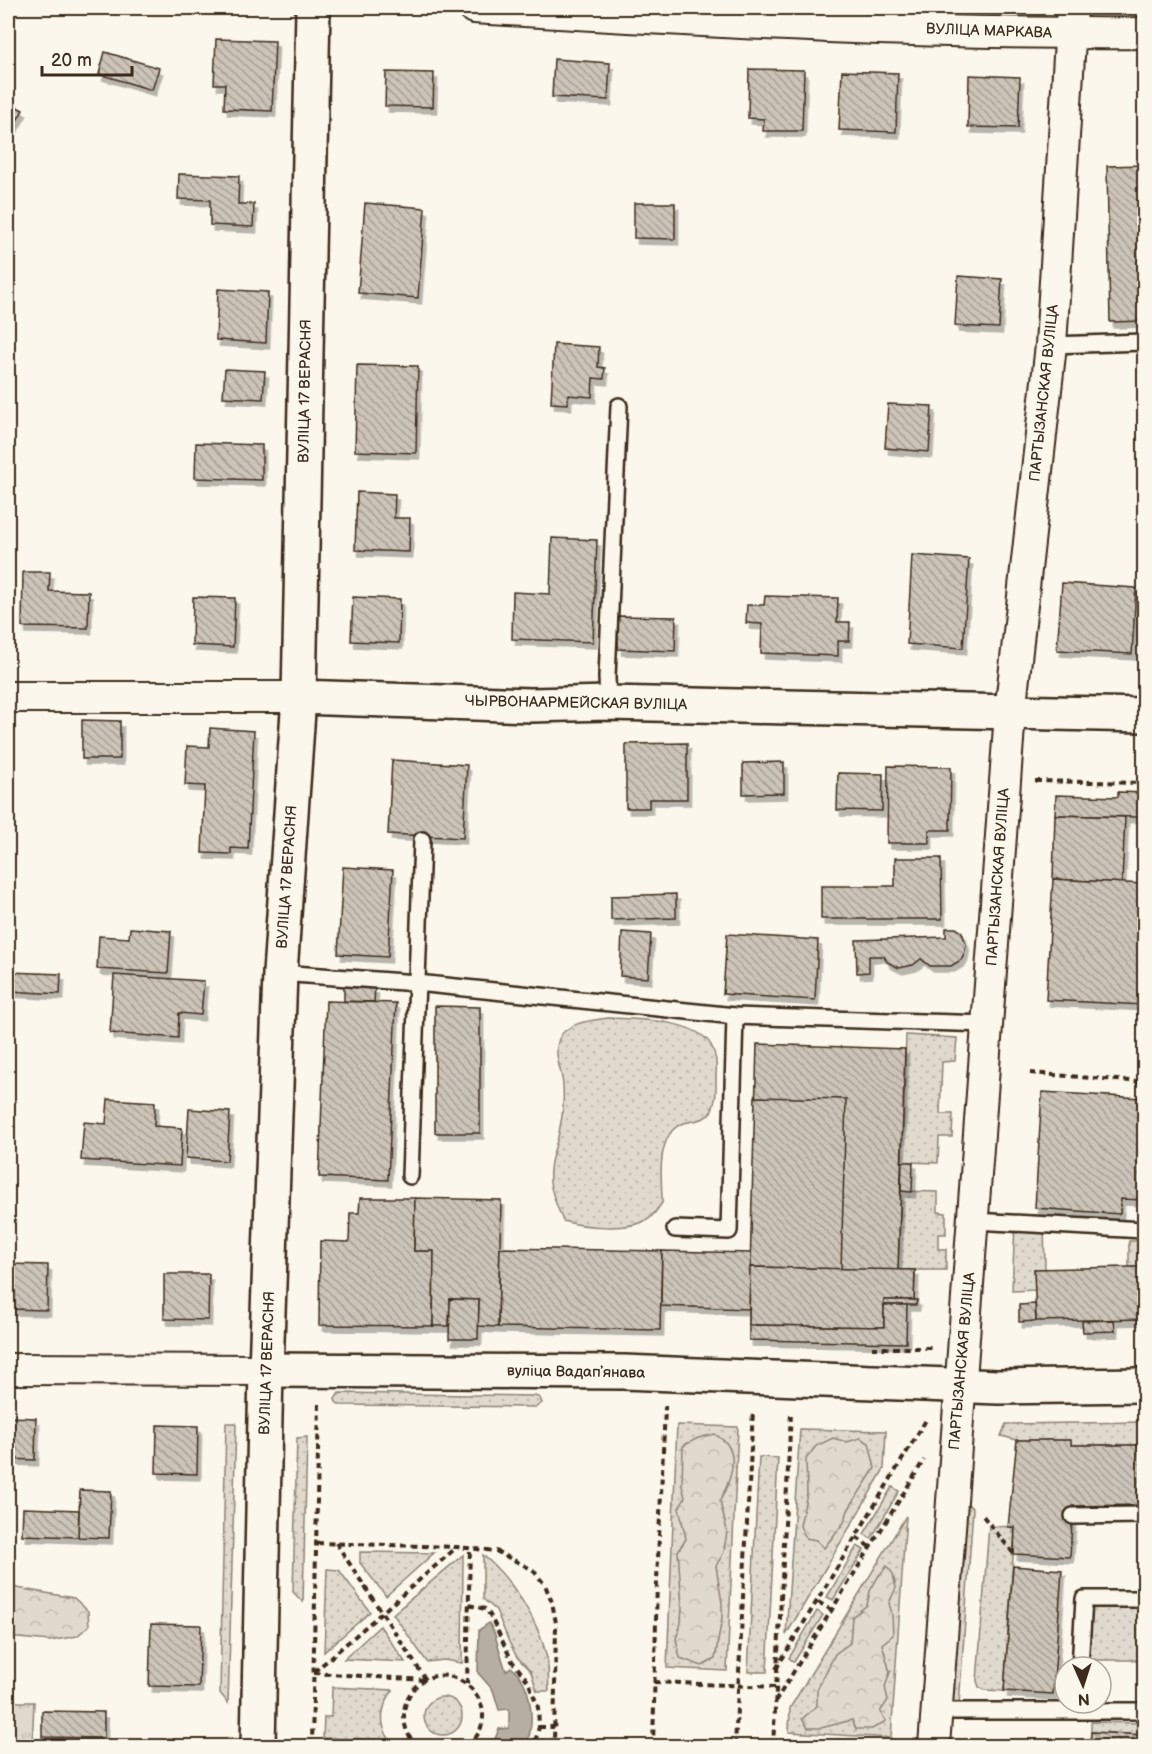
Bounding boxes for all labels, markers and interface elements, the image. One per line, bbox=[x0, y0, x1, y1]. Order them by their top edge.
street label: ВУЛІЦА МАРКАВА bbox=[926, 19, 1053, 43]
scale bar bbox=[42, 39, 132, 77]
text: 20 m bbox=[51, 50, 92, 71]
street label: ПАРТЫЗАНСКАЯ ВУЛІЦА bbox=[1025, 303, 1063, 483]
street label: ВУЛІЦА 17 ВЕРАСНЯ bbox=[294, 319, 316, 463]
street label: ЧЫРВОНААРМЕЙСКАЯ ВУЛІЦА bbox=[465, 692, 688, 714]
street label: ПАРТЫЗАНСКАЯ ВУЛІЦА bbox=[982, 787, 1014, 967]
street label: ВУЛІЦА 17 ВЕРАСНЯ bbox=[273, 805, 301, 949]
street label: ПАРТЫЗАНСКАЯ ВУЛІЦА bbox=[945, 1271, 979, 1451]
street label: ВУЛІЦА 17 ВЕРАСНЯ bbox=[255, 1291, 279, 1435]
street label: вуліца Вадапʼянава bbox=[507, 1361, 645, 1383]
north arrow bbox=[1053, 1655, 1113, 1715]
text: N bbox=[1077, 1689, 1090, 1708]

